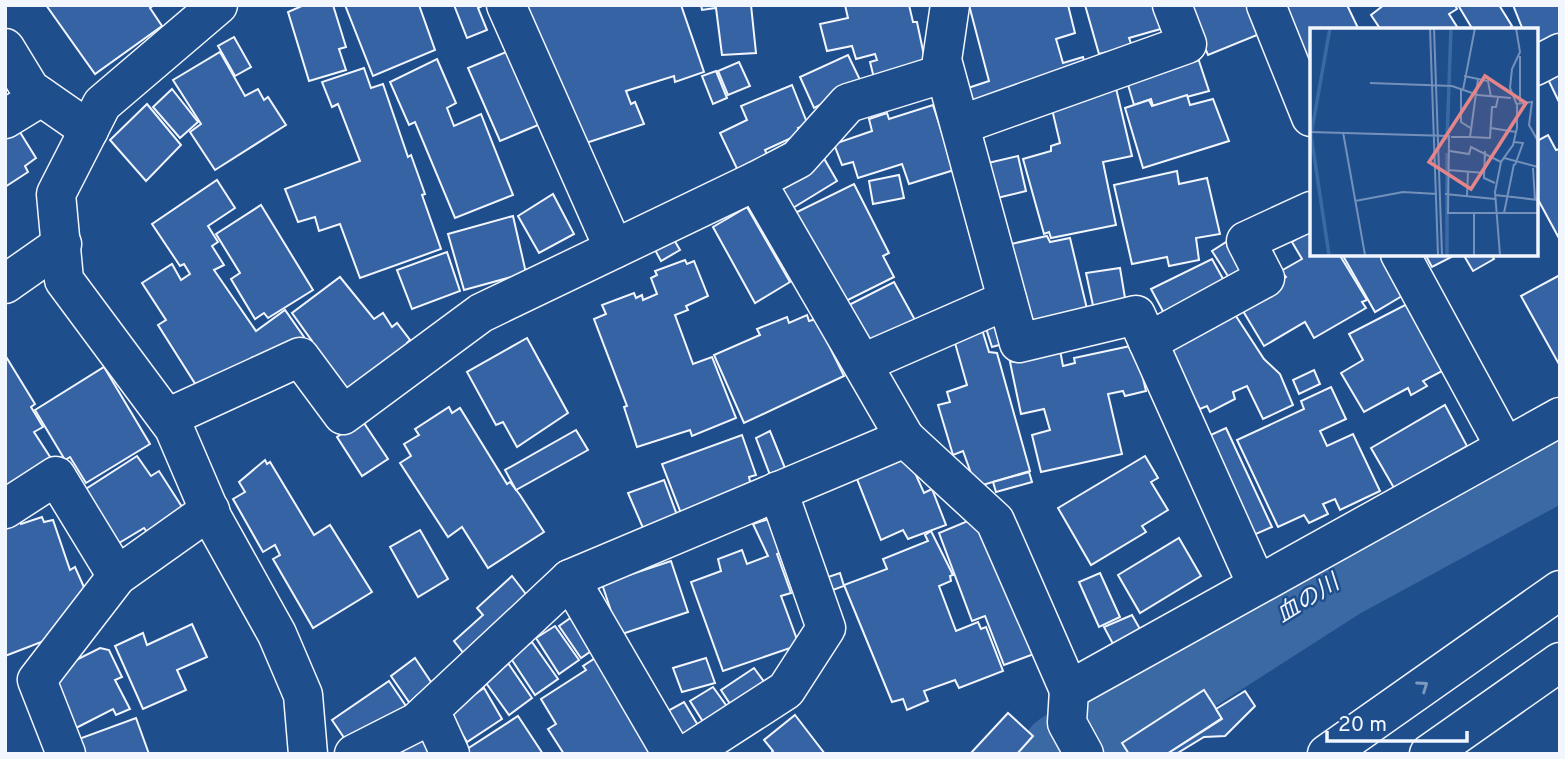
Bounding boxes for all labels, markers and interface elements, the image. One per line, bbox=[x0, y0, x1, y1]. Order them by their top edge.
inset map bbox=[1310, 28, 1537, 256]
water label: 血の川 bbox=[1271, 568, 1348, 631]
one-way arrow bbox=[1415, 682, 1428, 694]
scale bar bbox=[1327, 700, 1467, 744]
text: 20 m bbox=[1338, 712, 1387, 739]

